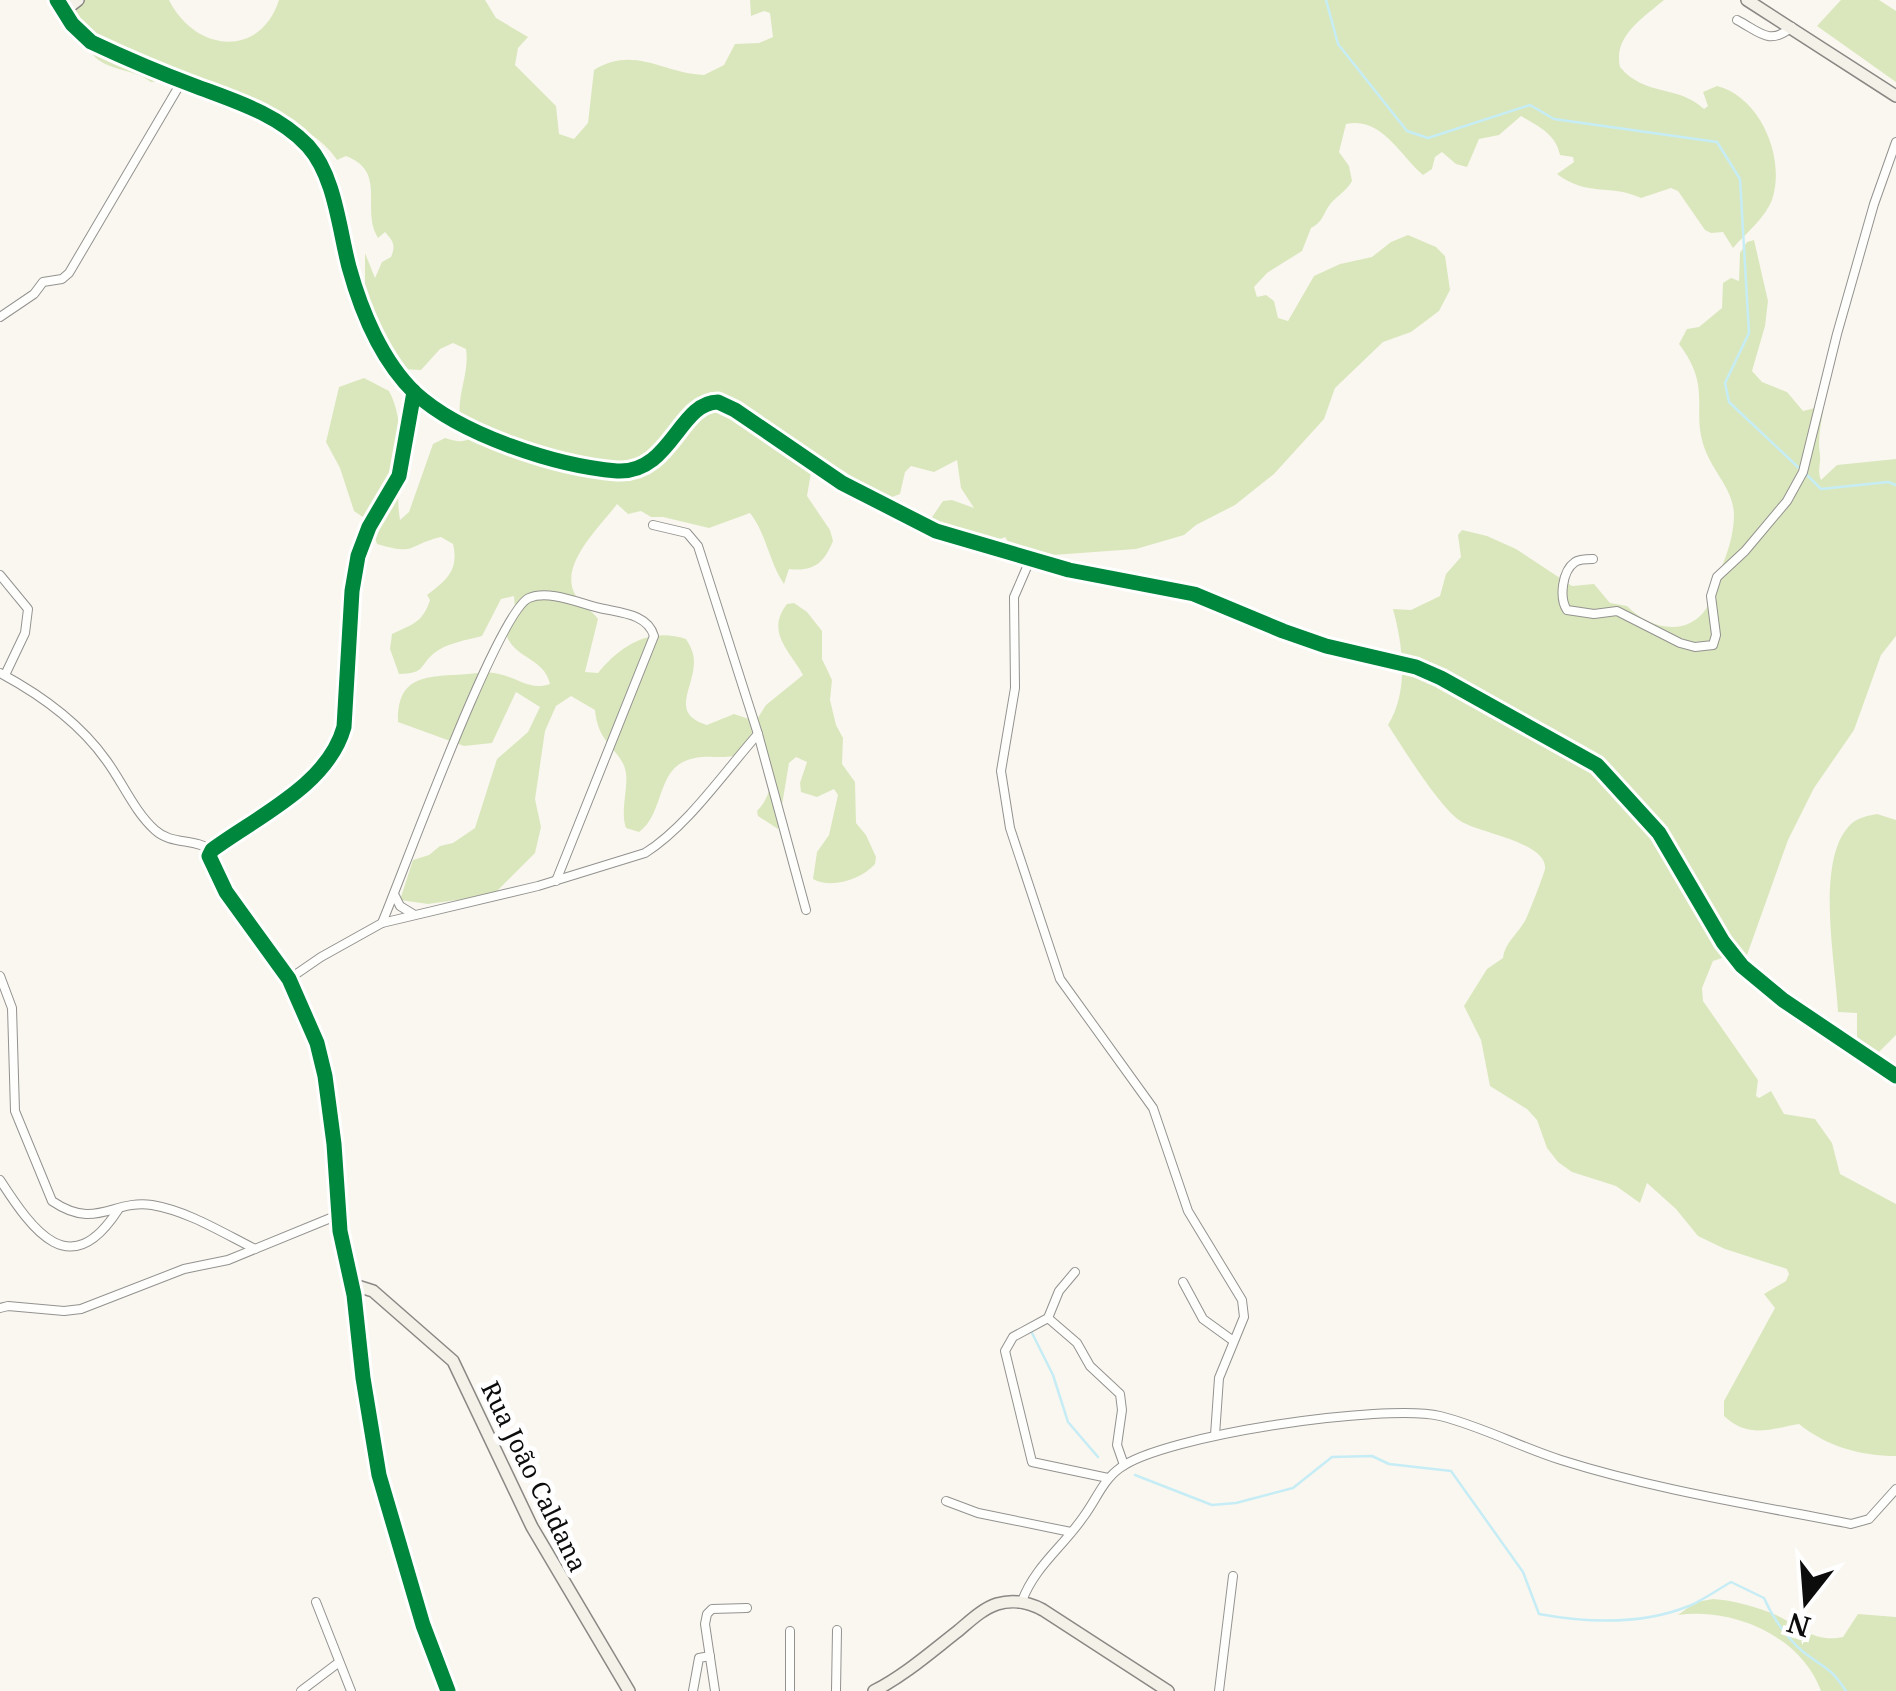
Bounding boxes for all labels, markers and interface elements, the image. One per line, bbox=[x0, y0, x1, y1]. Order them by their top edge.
street label: Rua João Caldana bbox=[474, 1375, 596, 1577]
north arrow bbox=[1756, 1551, 1856, 1651]
text: N bbox=[1782, 1604, 1815, 1647]

